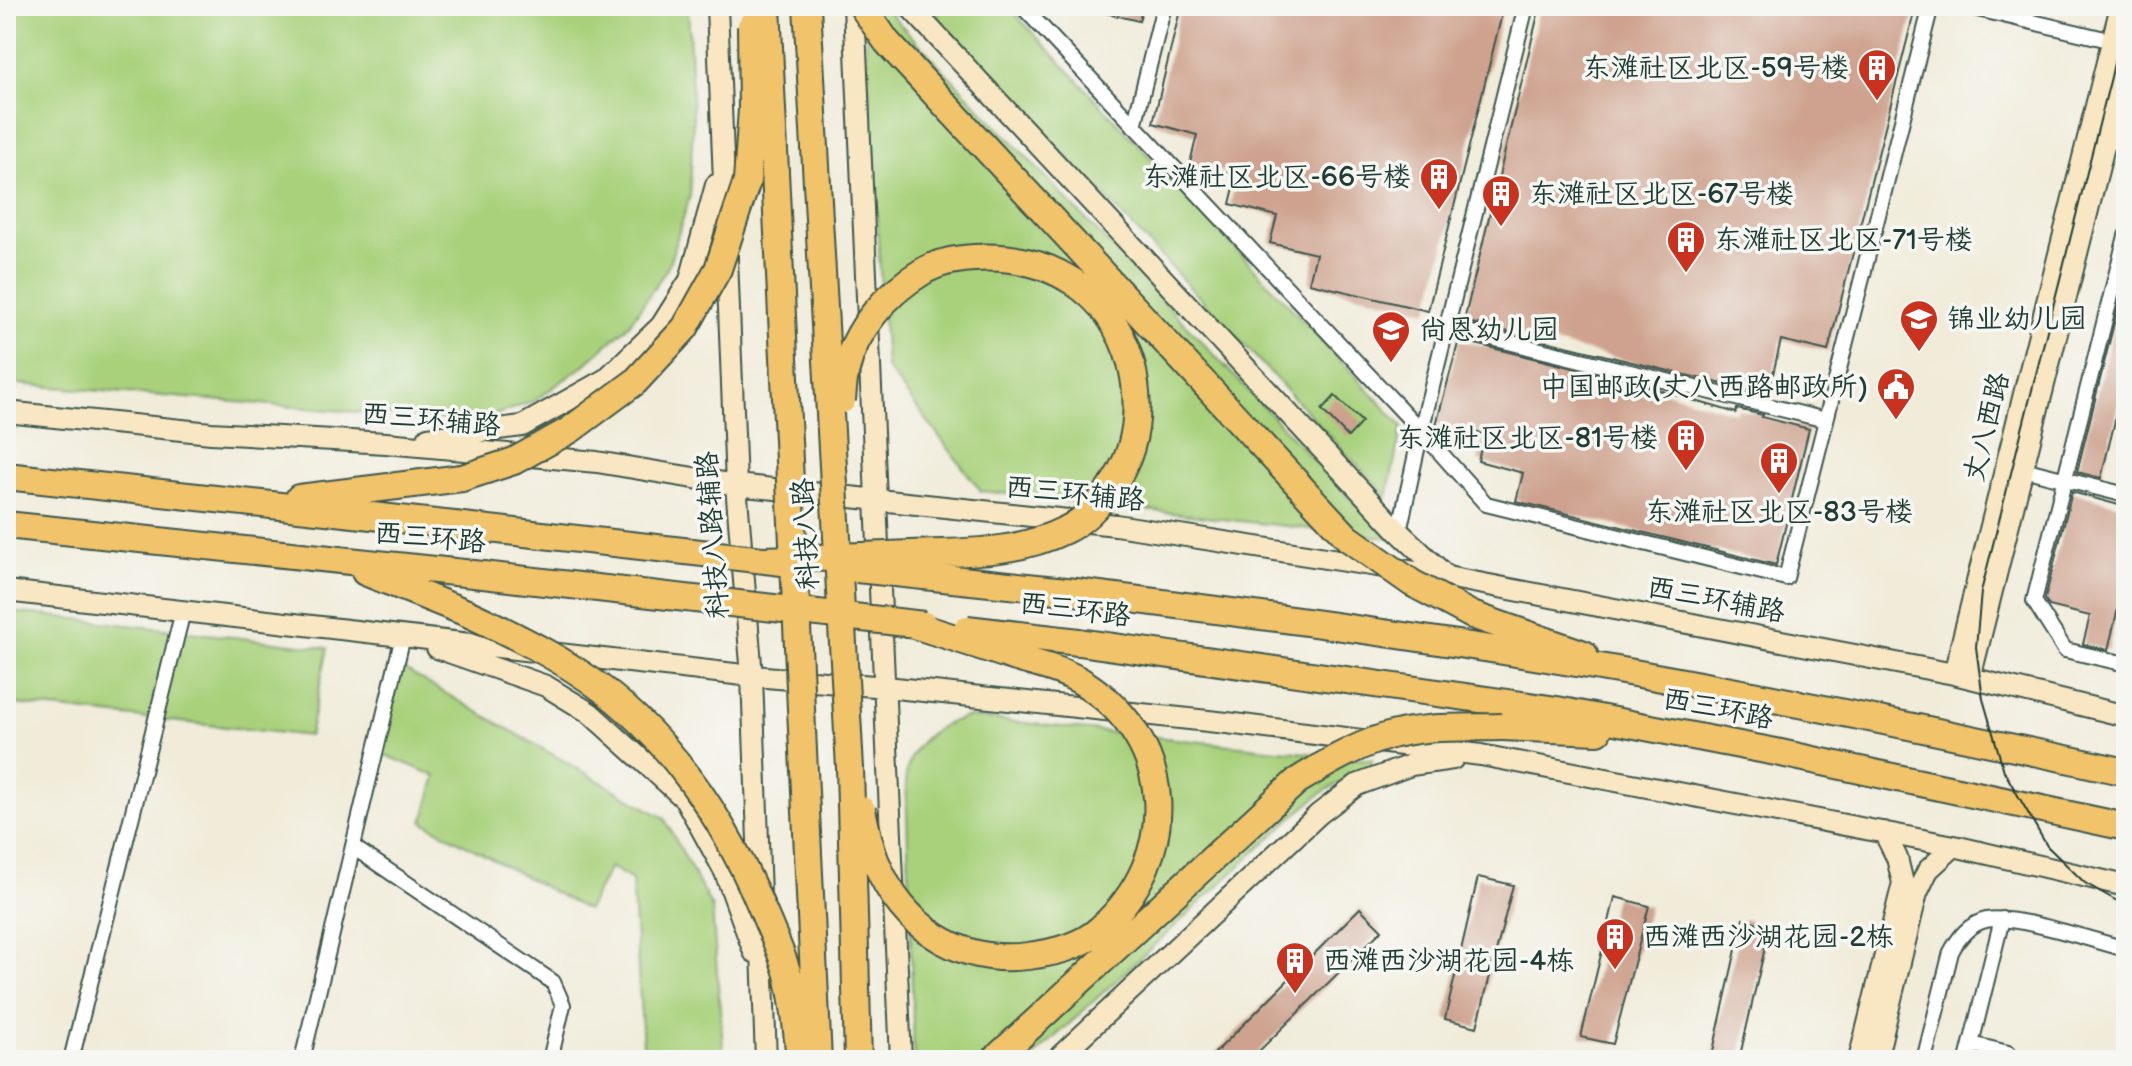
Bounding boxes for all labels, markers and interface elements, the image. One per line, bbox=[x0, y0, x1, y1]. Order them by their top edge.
building icon: 东滩社区北区-59号楼 bbox=[1856, 47, 1898, 102]
place label: 东滩社区北区-59号楼 bbox=[1583, 52, 1849, 85]
building icon: 东滩社区北区-66号楼 bbox=[1418, 156, 1460, 211]
place label: 东滩社区北区-66号楼 bbox=[1143, 161, 1411, 194]
building icon: 东滩社区北区-67号楼 bbox=[1480, 173, 1522, 228]
place label: 东滩社区北区-67号楼 bbox=[1529, 178, 1794, 211]
building icon: 东滩社区北区-71号楼 bbox=[1665, 219, 1707, 274]
place label: 东滩社区北区-71号楼 bbox=[1714, 224, 1973, 257]
school or university icon: 锦业幼儿园 bbox=[1898, 298, 1940, 353]
place label: 锦业幼儿园 bbox=[1947, 303, 2087, 336]
school or university icon: 尚恩幼儿园 bbox=[1370, 309, 1412, 364]
place label: 尚恩幼儿园 bbox=[1419, 314, 1559, 347]
public building icon: 中国邮政(丈八西路邮政所) bbox=[1875, 366, 1917, 421]
street label: 丈八西路 bbox=[1957, 369, 2017, 485]
place label: 中国邮政(丈八西路邮政所) bbox=[1540, 371, 1868, 404]
street label: 西三环辅路 bbox=[360, 397, 502, 443]
building icon: 东滩社区北区-81号楼 bbox=[1665, 417, 1707, 472]
place label: 东滩社区北区-81号楼 bbox=[1397, 422, 1658, 455]
building icon: 东滩社区北区-83号楼 bbox=[1758, 440, 1800, 495]
street label: 科技八路辅路 bbox=[691, 450, 735, 620]
street label: 西三环辅路 bbox=[1004, 470, 1146, 518]
street label: 科技八路 bbox=[787, 477, 825, 591]
place label: 东滩社区北区-83号楼 bbox=[1645, 496, 1913, 529]
street label: 西三环路 bbox=[373, 517, 487, 559]
street label: 西三环辅路 bbox=[1644, 570, 1788, 630]
street label: 西三环路 bbox=[1017, 587, 1133, 633]
street label: 西三环路 bbox=[1660, 682, 1776, 736]
building icon: 西滩西沙湖花园-2栋 bbox=[1594, 916, 1636, 971]
place label: 西滩西沙湖花园-2栋 bbox=[1643, 921, 1894, 954]
building icon: 西滩西沙湖花园-4栋 bbox=[1274, 940, 1316, 995]
place label: 西滩西沙湖花园-4栋 bbox=[1323, 945, 1574, 978]

